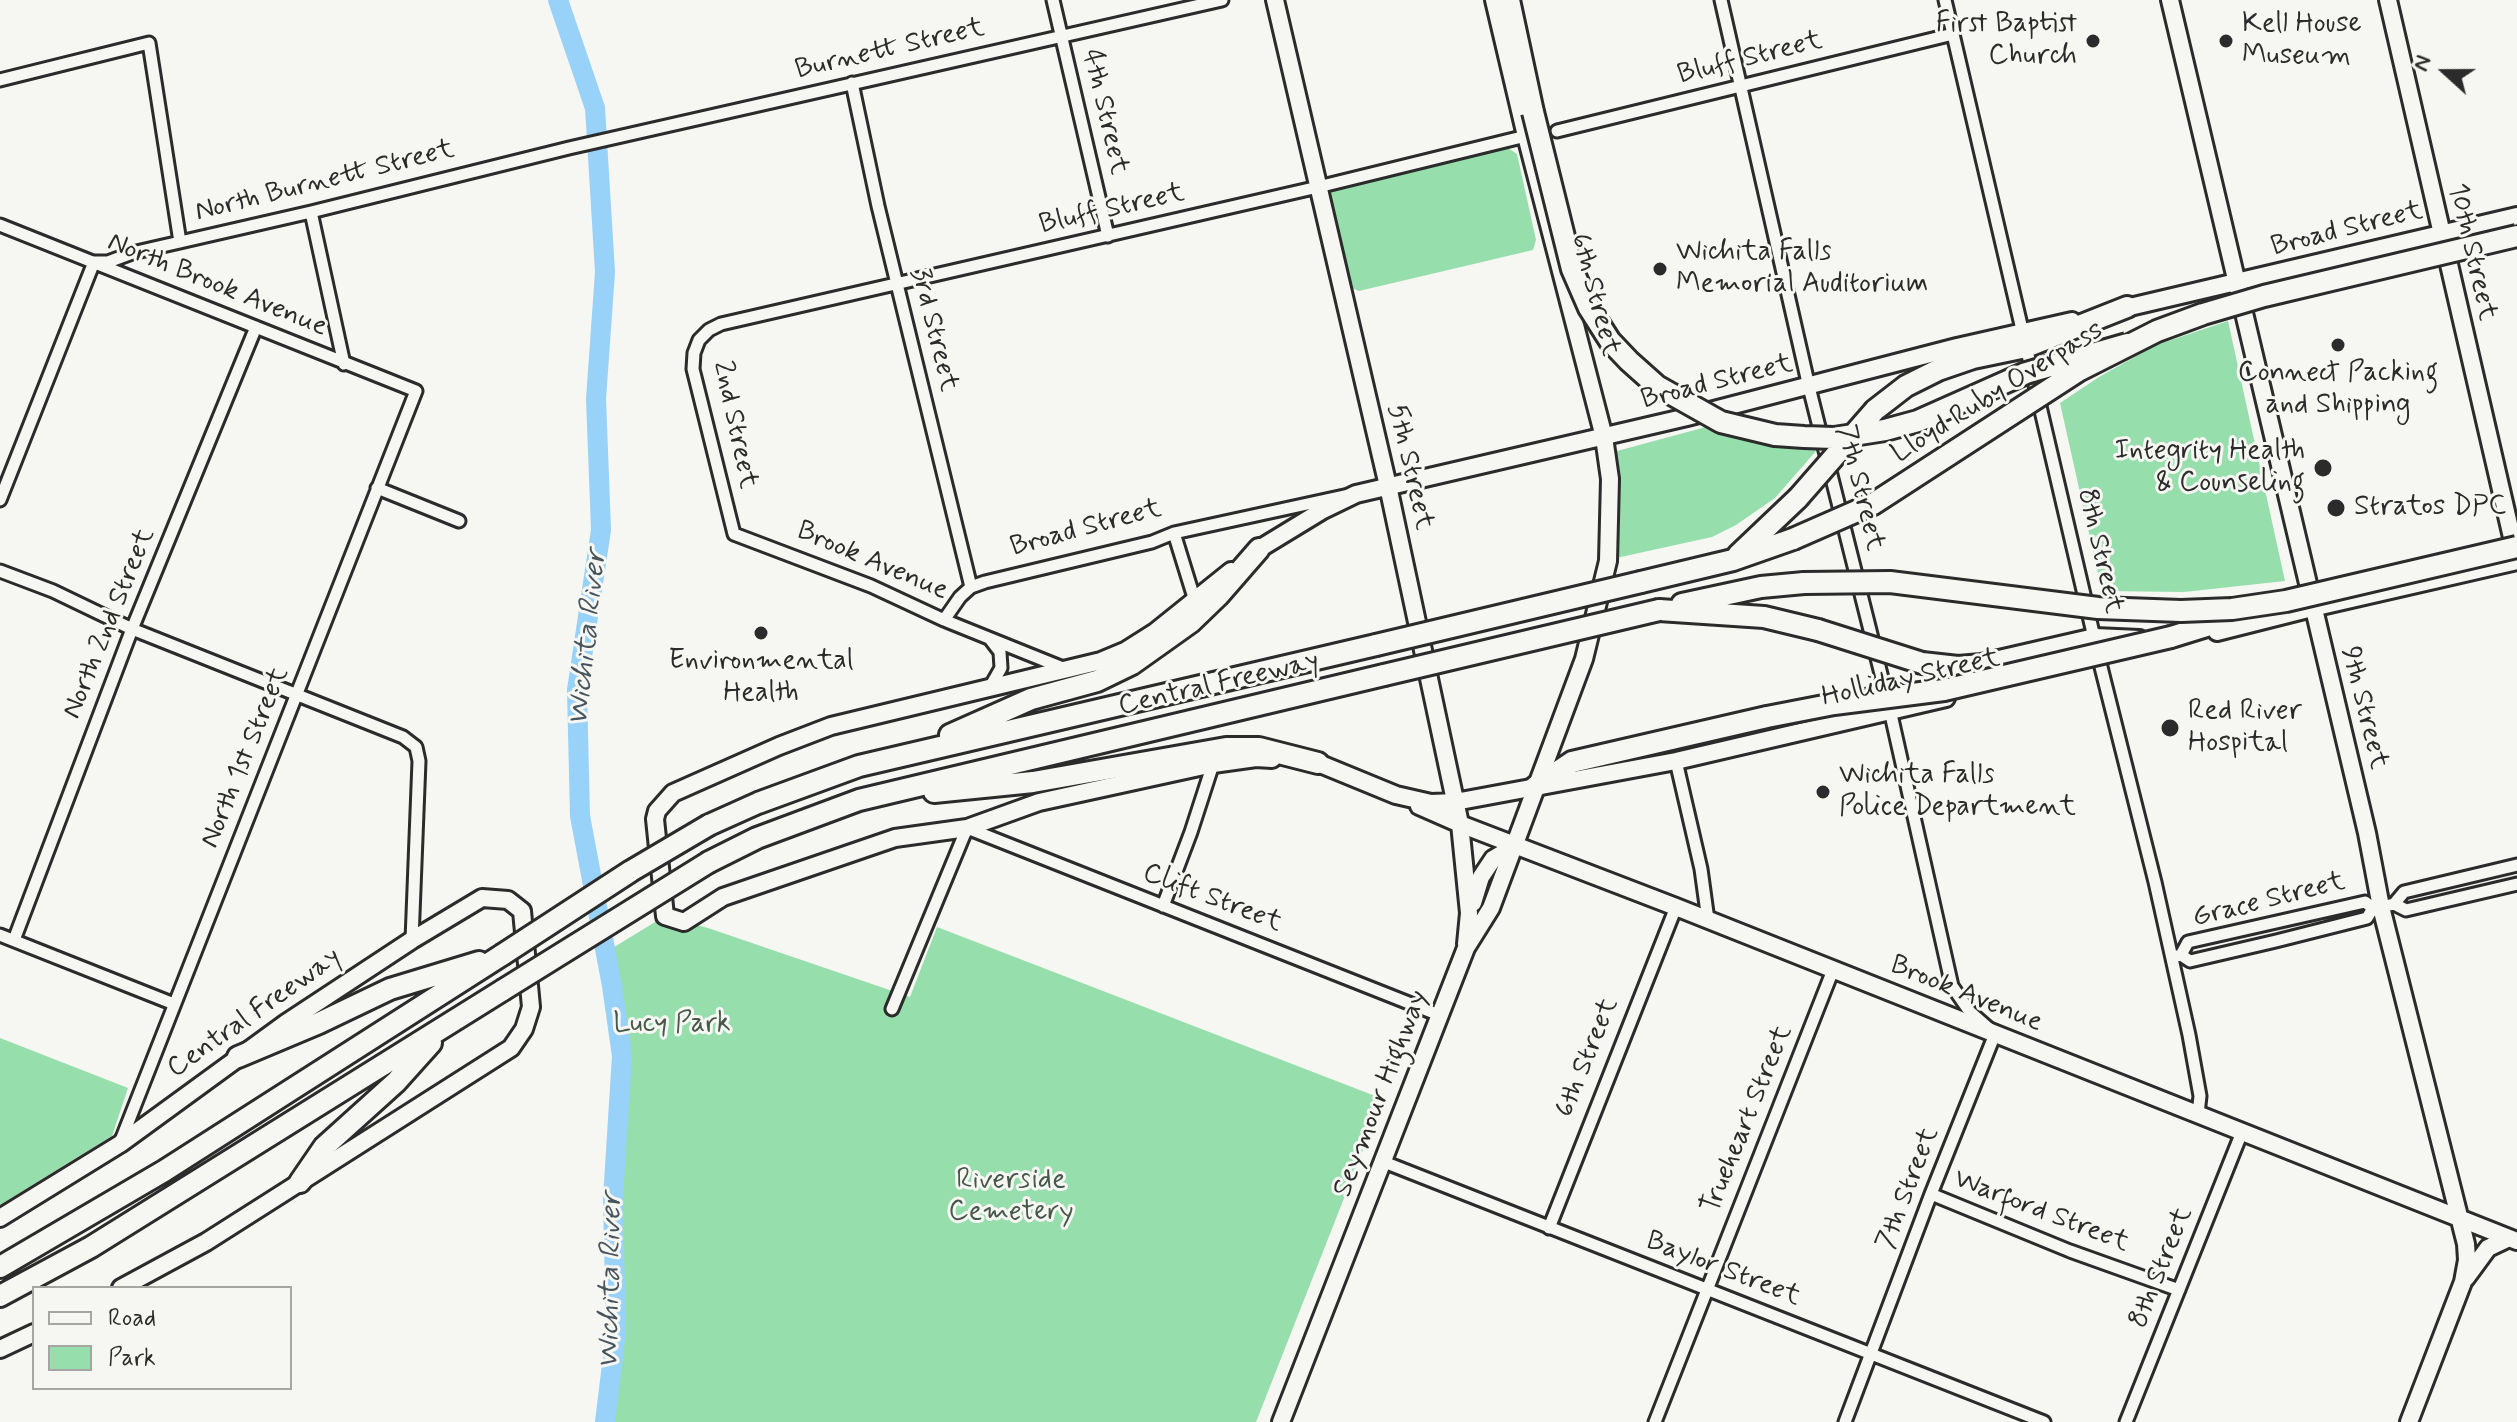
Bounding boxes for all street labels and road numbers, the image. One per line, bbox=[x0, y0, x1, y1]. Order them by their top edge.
street label: Burnett Street bbox=[792, 12, 988, 88]
street label: Bluff Street bbox=[1674, 25, 1826, 93]
street label: 4th Street bbox=[1073, 46, 1135, 178]
street label: North Burnett Street bbox=[192, 134, 458, 230]
street label: Bluff Street bbox=[1036, 177, 1188, 243]
street label: 10th Street bbox=[2439, 180, 2503, 324]
street label: Broad Street bbox=[2268, 195, 2426, 265]
street label: North Brook Avenue bbox=[102, 227, 332, 345]
street label: 6th Street bbox=[1562, 230, 1626, 360]
street label: 3rd Street bbox=[901, 265, 965, 395]
street label: Lloyd Ruby Overpass bbox=[1886, 314, 2110, 472]
street label: Broad Street bbox=[1638, 348, 1796, 418]
street label: 2nd Street bbox=[704, 358, 764, 492]
street label: 5th Street bbox=[1378, 401, 1440, 533]
street label: 7th Street bbox=[1827, 422, 1891, 554]
street label: 8th Street bbox=[2068, 485, 2130, 617]
street label: Broad Street bbox=[1007, 493, 1165, 565]
street label: Brook Avenue bbox=[791, 515, 953, 609]
street label: North 2nd Street bbox=[57, 524, 163, 724]
street label: Holliday Street bbox=[1819, 642, 2003, 716]
street label: 9th Street bbox=[2332, 643, 2394, 773]
street label: Central Freeway bbox=[1115, 646, 1323, 724]
street label: North 1st Street bbox=[194, 663, 298, 853]
street label: Clift Street bbox=[1138, 857, 1286, 941]
street label: Grace Street bbox=[2189, 866, 2349, 936]
street label: Central Freeway bbox=[162, 942, 348, 1086]
street label: Brook Avenue bbox=[1885, 949, 2047, 1041]
street label: Seymour Highway bbox=[1327, 986, 1437, 1202]
street label: 6th Street bbox=[1549, 993, 1627, 1123]
street label: Trueheart Street bbox=[1695, 1021, 1801, 1219]
street label: 7th Street bbox=[1870, 1123, 1948, 1255]
street label: Warford Street bbox=[1949, 1163, 2133, 1261]
street label: 8th Street bbox=[2123, 1203, 2201, 1333]
street label: Baylor Street bbox=[1641, 1225, 1805, 1315]

